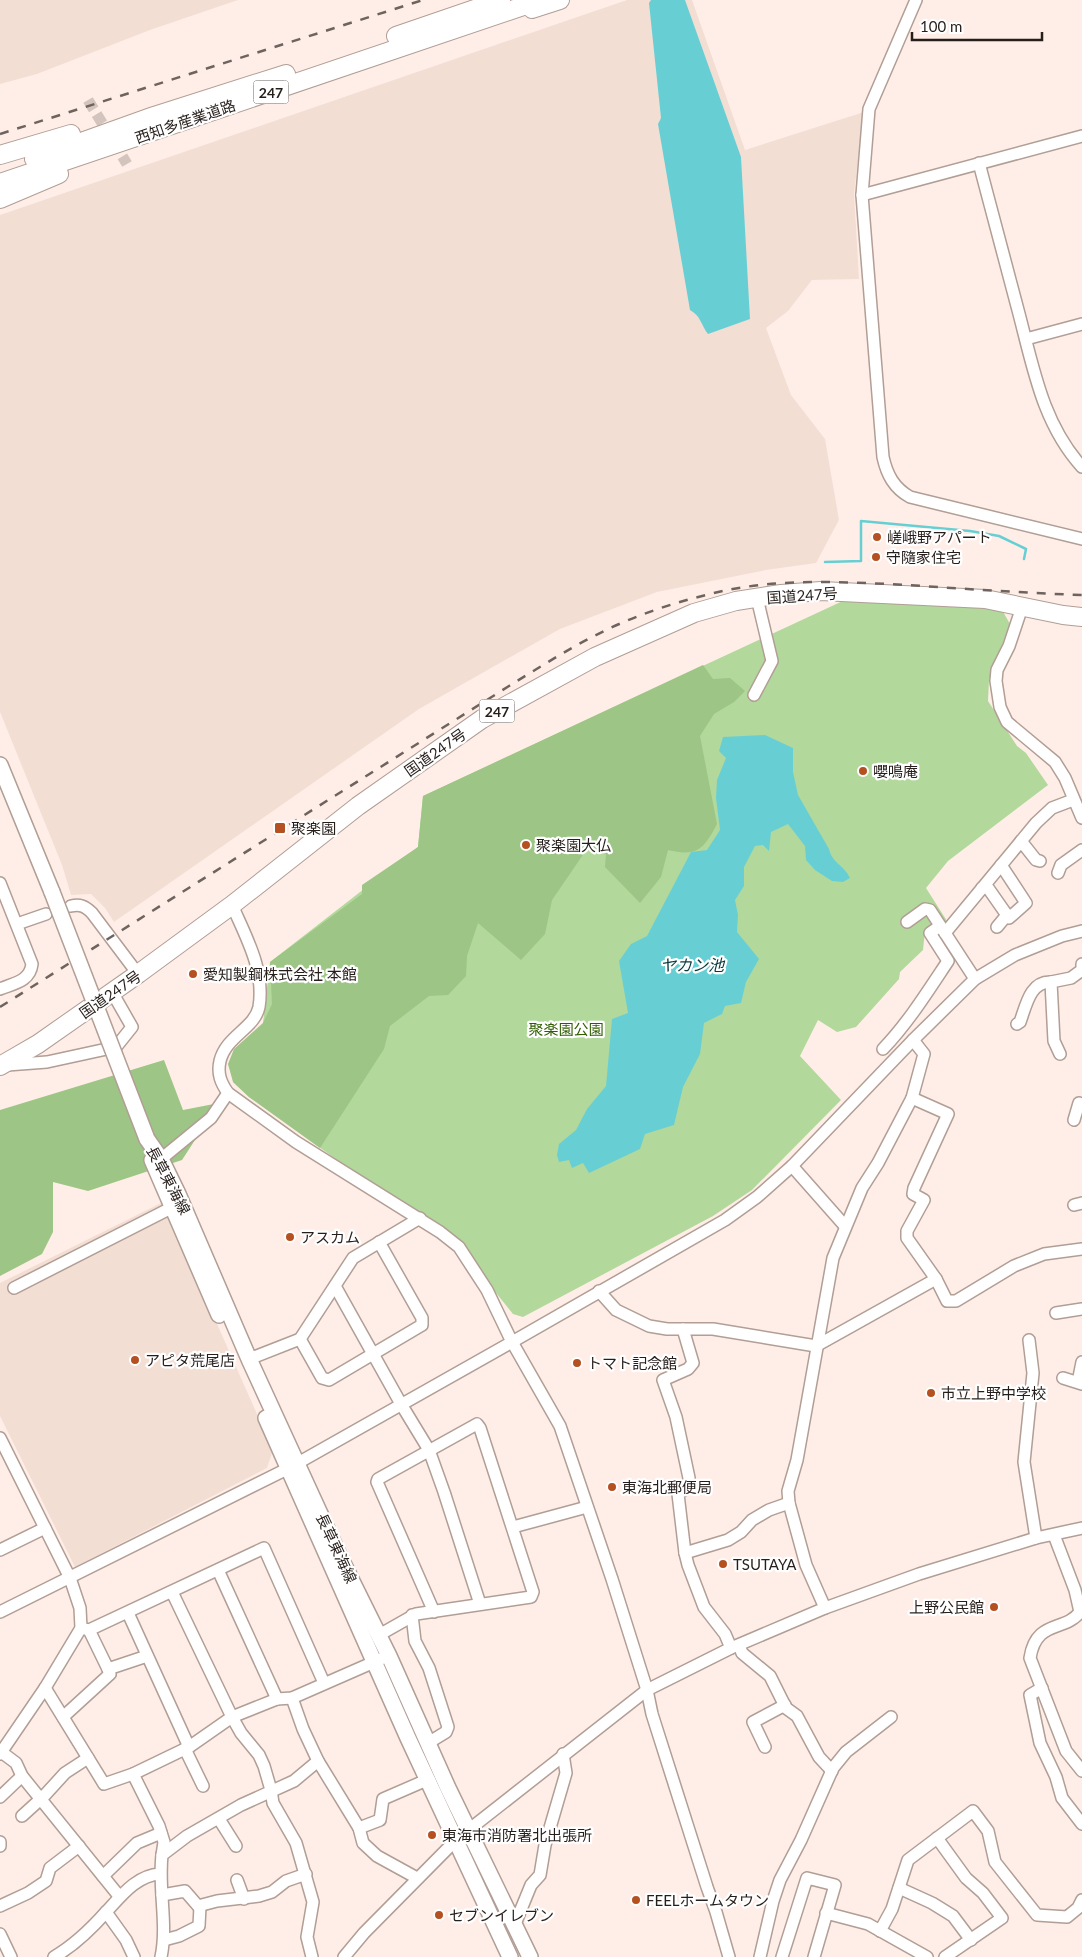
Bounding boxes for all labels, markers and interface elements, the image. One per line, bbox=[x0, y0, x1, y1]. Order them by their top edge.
scale bar bbox=[912, 10, 1042, 42]
text: 100 m bbox=[920, 17, 962, 35]
road number: 247 bbox=[254, 80, 288, 104]
street label: 西知多産業道路 bbox=[132, 95, 238, 147]
place label: 嵯峨野アパート bbox=[887, 528, 992, 546]
marker: 嵯峨野アパート bbox=[871, 531, 883, 543]
place label: 守隨家住宅 bbox=[886, 548, 961, 566]
marker: 守隨家住宅 bbox=[870, 551, 882, 563]
street label: 国道247号 bbox=[766, 584, 838, 606]
road number: 247 bbox=[480, 699, 514, 722]
street label: 国道247号 bbox=[401, 724, 469, 780]
place label: 嚶鳴庵 bbox=[873, 762, 918, 780]
marker: 嚶鳴庵 bbox=[857, 765, 869, 777]
place label: 聚楽園 bbox=[291, 819, 336, 837]
marker: 聚楽園 bbox=[273, 821, 287, 835]
place label: 聚楽園大仏 bbox=[536, 836, 611, 854]
marker: 聚楽園大仏 bbox=[520, 839, 532, 851]
water label: ヤカン池 bbox=[660, 955, 726, 974]
place label: 愛知製鋼株式会社 本館 bbox=[203, 965, 357, 983]
street label: 国道247号 bbox=[76, 966, 144, 1022]
marker: 愛知製鋼株式会社 本館 bbox=[187, 968, 199, 980]
park label: 聚楽園公園 bbox=[528, 1020, 604, 1038]
street label: 長草東海線 bbox=[143, 1143, 195, 1217]
place label: アスカム bbox=[300, 1228, 360, 1246]
marker: アスカム bbox=[284, 1231, 296, 1243]
place label: アピタ荒尾店 bbox=[145, 1351, 235, 1369]
marker: アピタ荒尾店 bbox=[129, 1354, 141, 1366]
place label: トマト記念館 bbox=[587, 1354, 677, 1372]
marker: トマト記念館 bbox=[571, 1357, 583, 1369]
place label: 市立上野中学校 bbox=[941, 1384, 1046, 1402]
marker: 市立上野中学校 bbox=[925, 1387, 937, 1399]
place label: 東海北郵便局 bbox=[622, 1478, 712, 1496]
marker: 東海北郵便局 bbox=[606, 1481, 618, 1493]
street label: 長草東海線 bbox=[313, 1510, 361, 1586]
place label: TSUTAYA bbox=[733, 1555, 797, 1573]
marker: TSUTAYA bbox=[717, 1558, 729, 1570]
place label: 上野公民館 bbox=[909, 1598, 984, 1616]
marker: 上野公民館 bbox=[988, 1601, 1000, 1613]
place label: 東海市消防署北出張所 bbox=[442, 1826, 592, 1844]
marker: 東海市消防署北出張所 bbox=[426, 1829, 438, 1841]
place label: FEELホームタウン bbox=[646, 1891, 769, 1909]
marker: FEELホームタウン bbox=[630, 1894, 642, 1906]
place label: セブンイレブン bbox=[449, 1906, 554, 1924]
marker: セブンイレブン bbox=[433, 1909, 445, 1921]

